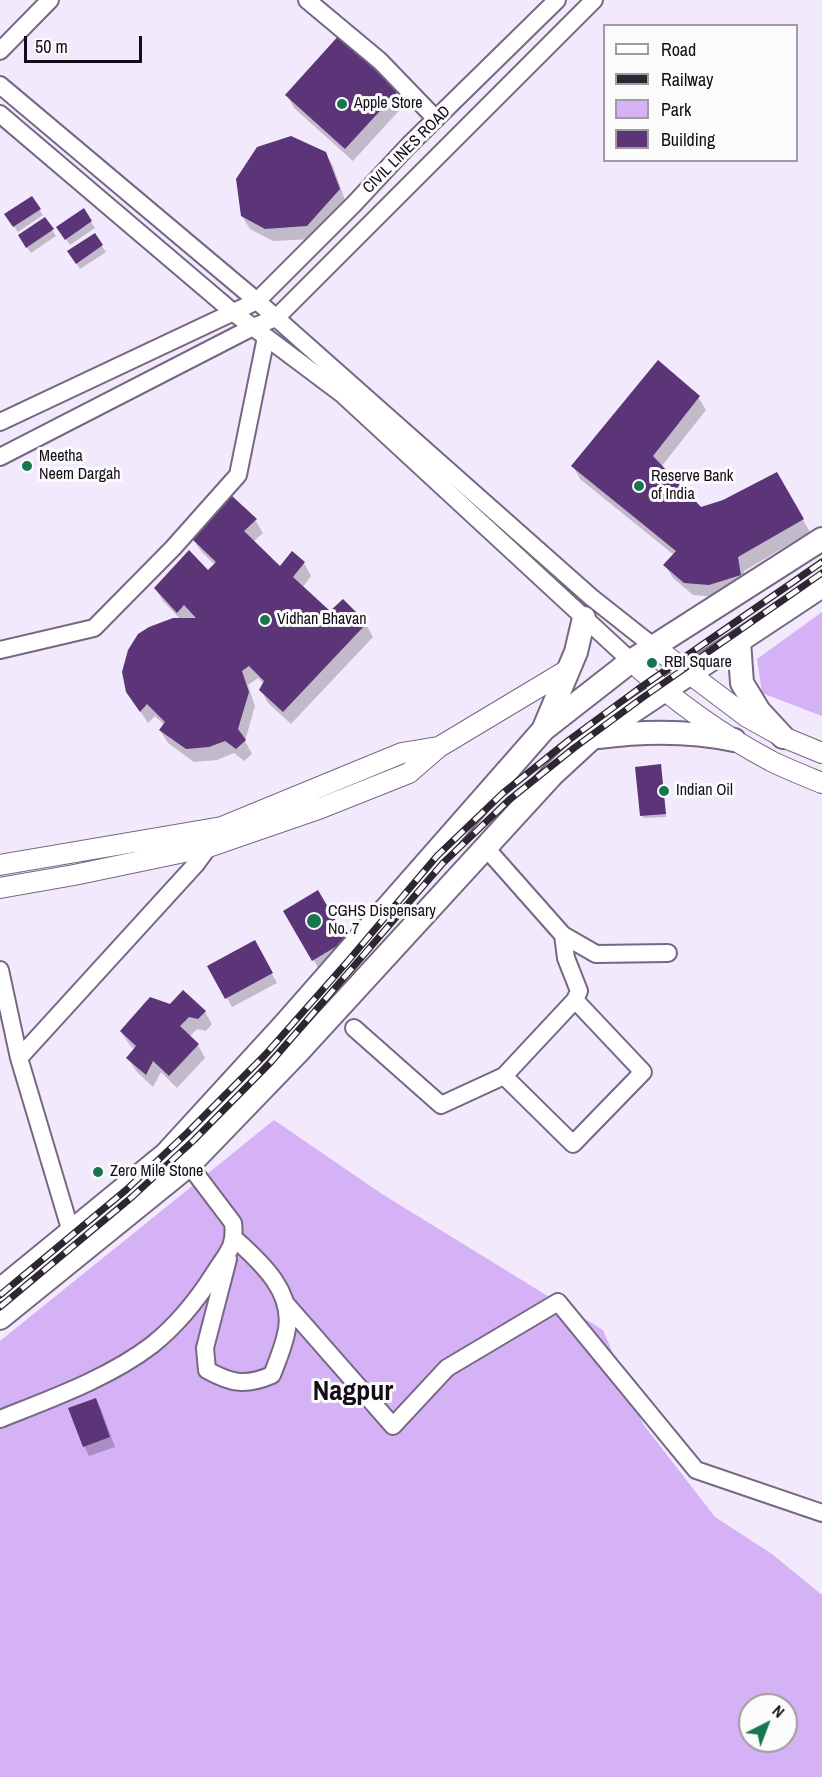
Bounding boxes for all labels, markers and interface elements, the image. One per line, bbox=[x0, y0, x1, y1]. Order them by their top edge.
scale bar bbox=[27, 24, 146, 62]
legend bbox=[603, 24, 798, 162]
text: 50 m bbox=[35, 34, 68, 59]
text: Road bbox=[661, 37, 696, 62]
text: Railway bbox=[661, 67, 714, 92]
place label: Apple Store bbox=[354, 94, 423, 114]
marker: Apple Store bbox=[335, 97, 349, 111]
text: Park bbox=[661, 97, 691, 122]
street label: CIVIL LINES ROAD bbox=[359, 102, 455, 198]
text: Building bbox=[661, 127, 715, 152]
place label: Meetha Neem Dargah bbox=[39, 447, 121, 485]
marker: Meetha Neem Dargah bbox=[20, 459, 34, 473]
place label: Reserve Bank of India bbox=[651, 467, 733, 505]
marker: Reserve Bank of India bbox=[632, 479, 646, 493]
place label: Vidhan Bhavan bbox=[277, 610, 367, 630]
marker: Vidhan Bhavan bbox=[258, 613, 272, 627]
place label: RBI Square bbox=[664, 653, 732, 673]
marker: RBI Square bbox=[645, 656, 659, 670]
place label: Indian Oil bbox=[676, 781, 733, 801]
marker: Indian Oil bbox=[657, 784, 671, 798]
place label: CGHS Dispensary No. 7 bbox=[328, 902, 436, 940]
marker: CGHS Dispensary No. 7 bbox=[305, 912, 323, 930]
place label: Zero Mile Stone bbox=[110, 1162, 203, 1182]
marker: Zero Mile Stone bbox=[91, 1165, 105, 1179]
district label: Nagpur bbox=[313, 1375, 393, 1409]
north arrow bbox=[738, 1693, 798, 1753]
text: N bbox=[768, 1700, 790, 1722]

